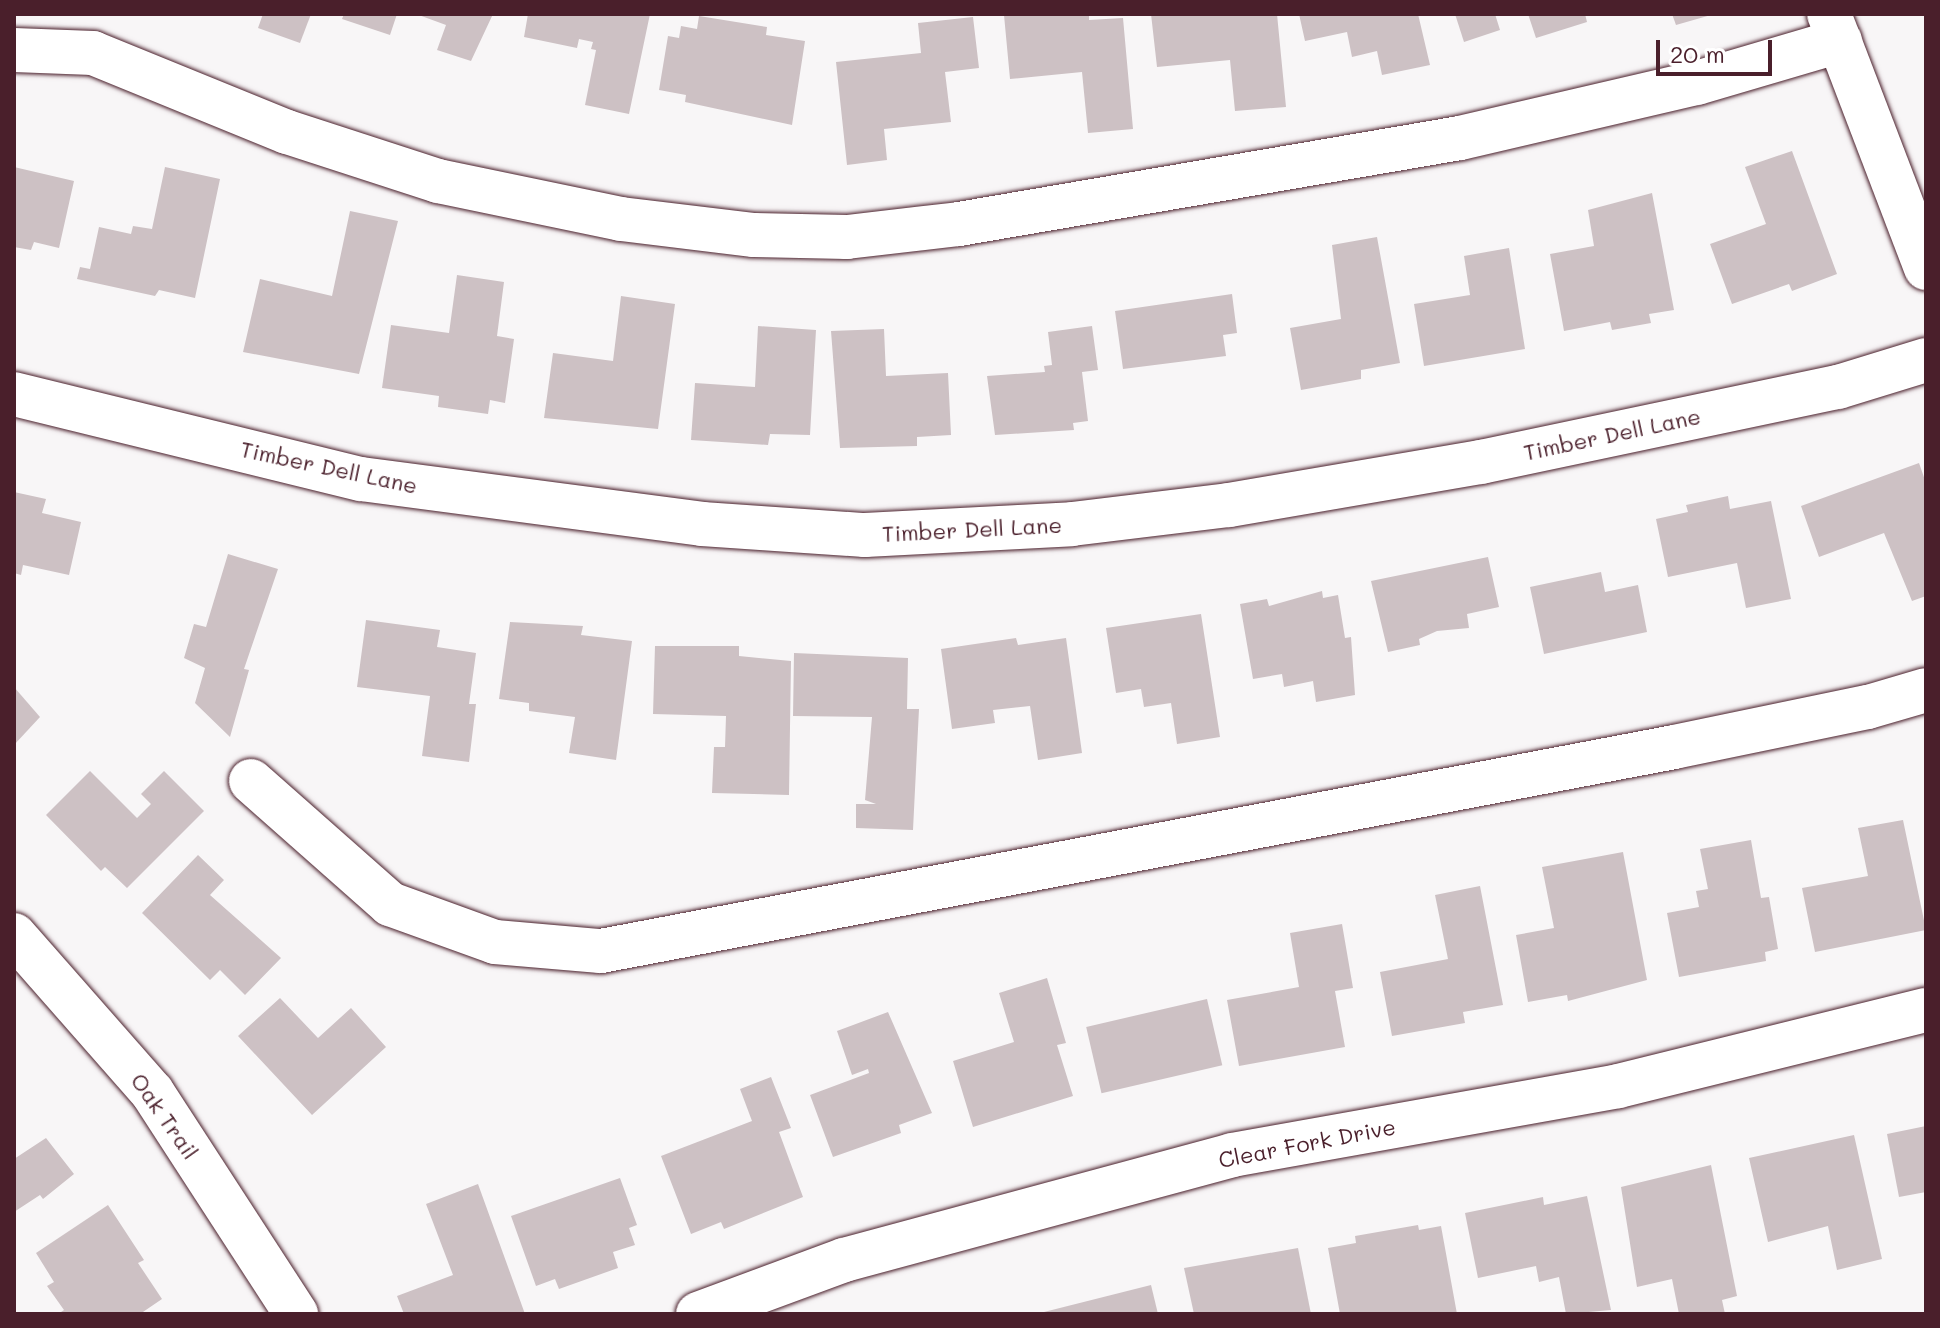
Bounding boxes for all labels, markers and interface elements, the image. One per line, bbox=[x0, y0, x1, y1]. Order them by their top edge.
scale bar bbox=[1660, 24, 1776, 74]
text: 20 m bbox=[1670, 38, 1725, 69]
street label: Timber Dell Lane bbox=[1521, 402, 1703, 466]
street label: Timber Dell Lane bbox=[238, 435, 420, 499]
street label: Timber Dell Lane bbox=[881, 511, 1063, 547]
street label: Oak Trail bbox=[126, 1068, 204, 1164]
street label: Clear Fork Drive bbox=[1216, 1113, 1398, 1173]

